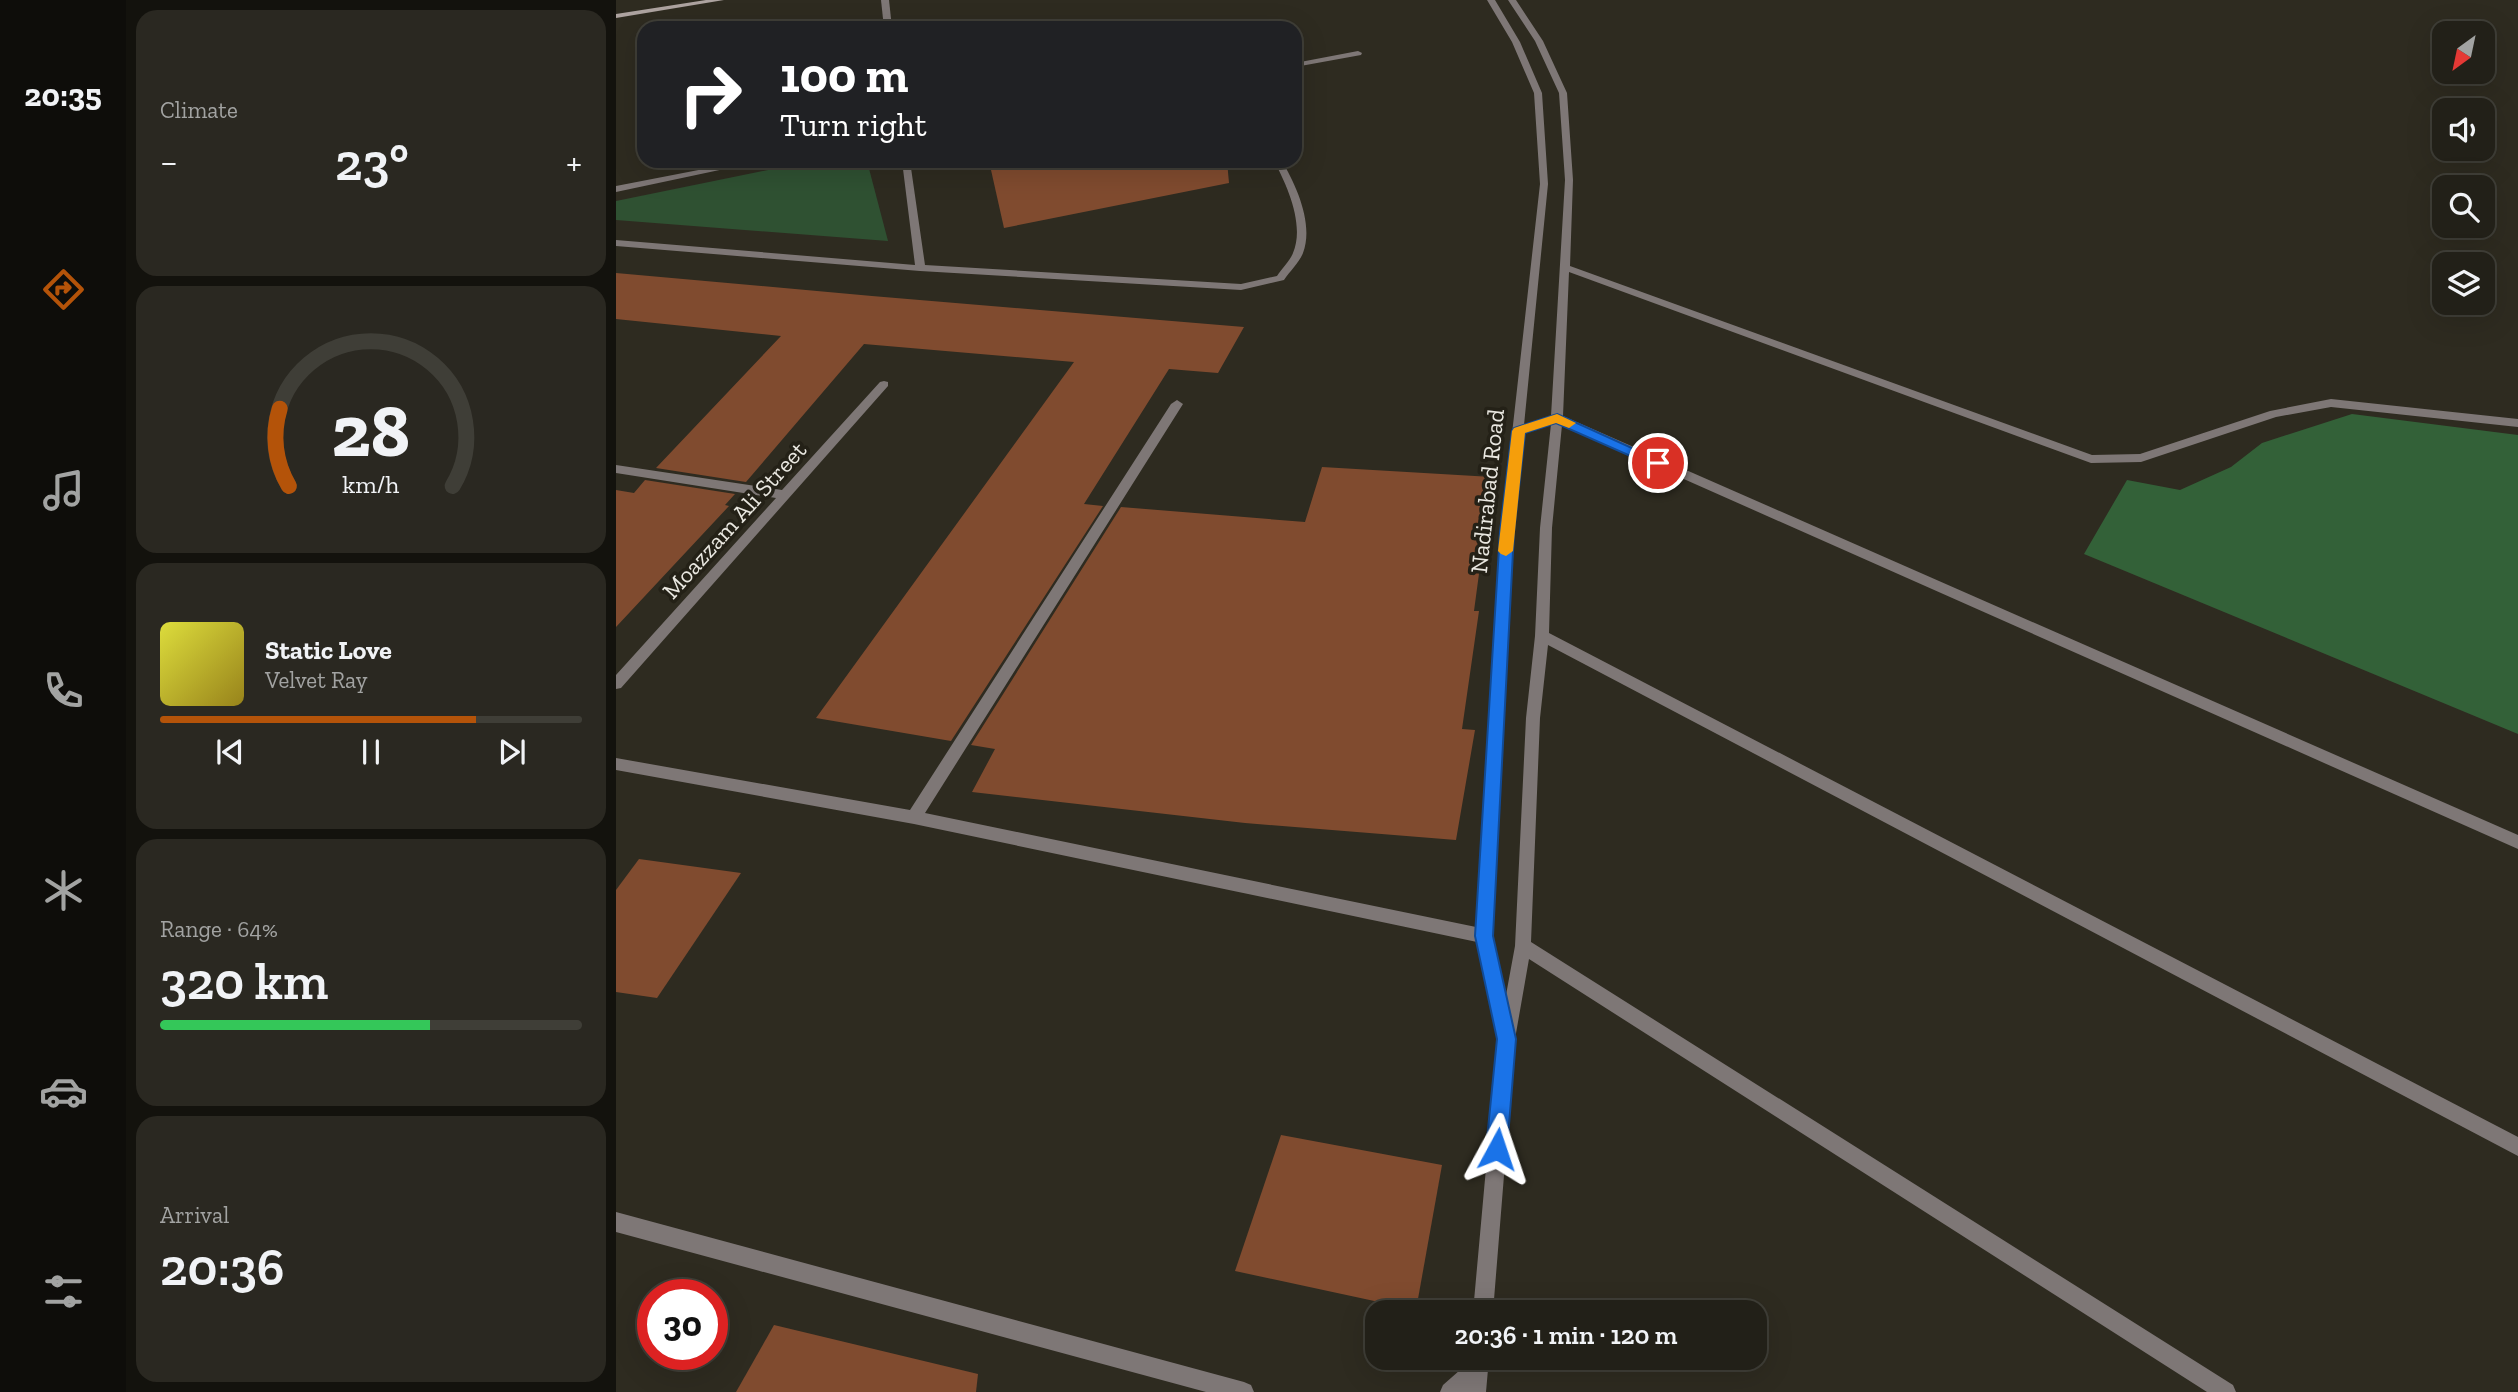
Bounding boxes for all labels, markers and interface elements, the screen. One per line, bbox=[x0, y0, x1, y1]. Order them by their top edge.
north arrow bbox=[2432, 21, 2496, 84]
map controls bbox=[2432, 21, 2495, 315]
text: 100 m bbox=[780, 46, 908, 105]
icon: right bbox=[665, 49, 756, 140]
text: 20:35 bbox=[24, 76, 102, 114]
text: Climate bbox=[160, 96, 238, 124]
button: sound bbox=[2432, 98, 2495, 161]
text: Turn right bbox=[780, 106, 927, 144]
text: 23° bbox=[335, 131, 409, 193]
text: − bbox=[160, 139, 178, 185]
text: + bbox=[566, 139, 582, 185]
button: search bbox=[2432, 175, 2495, 238]
button: layers bbox=[2432, 252, 2495, 315]
icon: directions bbox=[39, 265, 88, 314]
text: 28 bbox=[332, 387, 410, 475]
street label: Nadirabad Road bbox=[1464, 407, 1510, 575]
pin bbox=[1628, 433, 1688, 493]
street label: Moazzam Ali Street bbox=[656, 435, 812, 604]
icon: arrive bbox=[1639, 444, 1677, 482]
icon: music bbox=[39, 466, 88, 515]
text: km/h bbox=[342, 468, 400, 498]
text: Static Love bbox=[265, 634, 392, 666]
icon: phone bbox=[39, 666, 88, 715]
text: Velvet Ray bbox=[265, 666, 367, 694]
icon: previous bbox=[211, 733, 249, 771]
icon: pause bbox=[352, 733, 390, 771]
icon: next bbox=[493, 733, 531, 771]
icon: climate bbox=[39, 866, 88, 915]
text: Range · 64% bbox=[160, 915, 278, 943]
text: 320 km bbox=[160, 950, 328, 1012]
icon: car bbox=[39, 1067, 88, 1116]
position arrow bbox=[1460, 1112, 1534, 1186]
text: Arrival bbox=[160, 1201, 229, 1229]
text: 20:36 bbox=[160, 1236, 285, 1298]
icon: filters bbox=[39, 1267, 88, 1316]
speed limit sign: 30 bbox=[637, 1279, 728, 1370]
text: 20:36 · 1 min · 120 m bbox=[1454, 1319, 1678, 1351]

